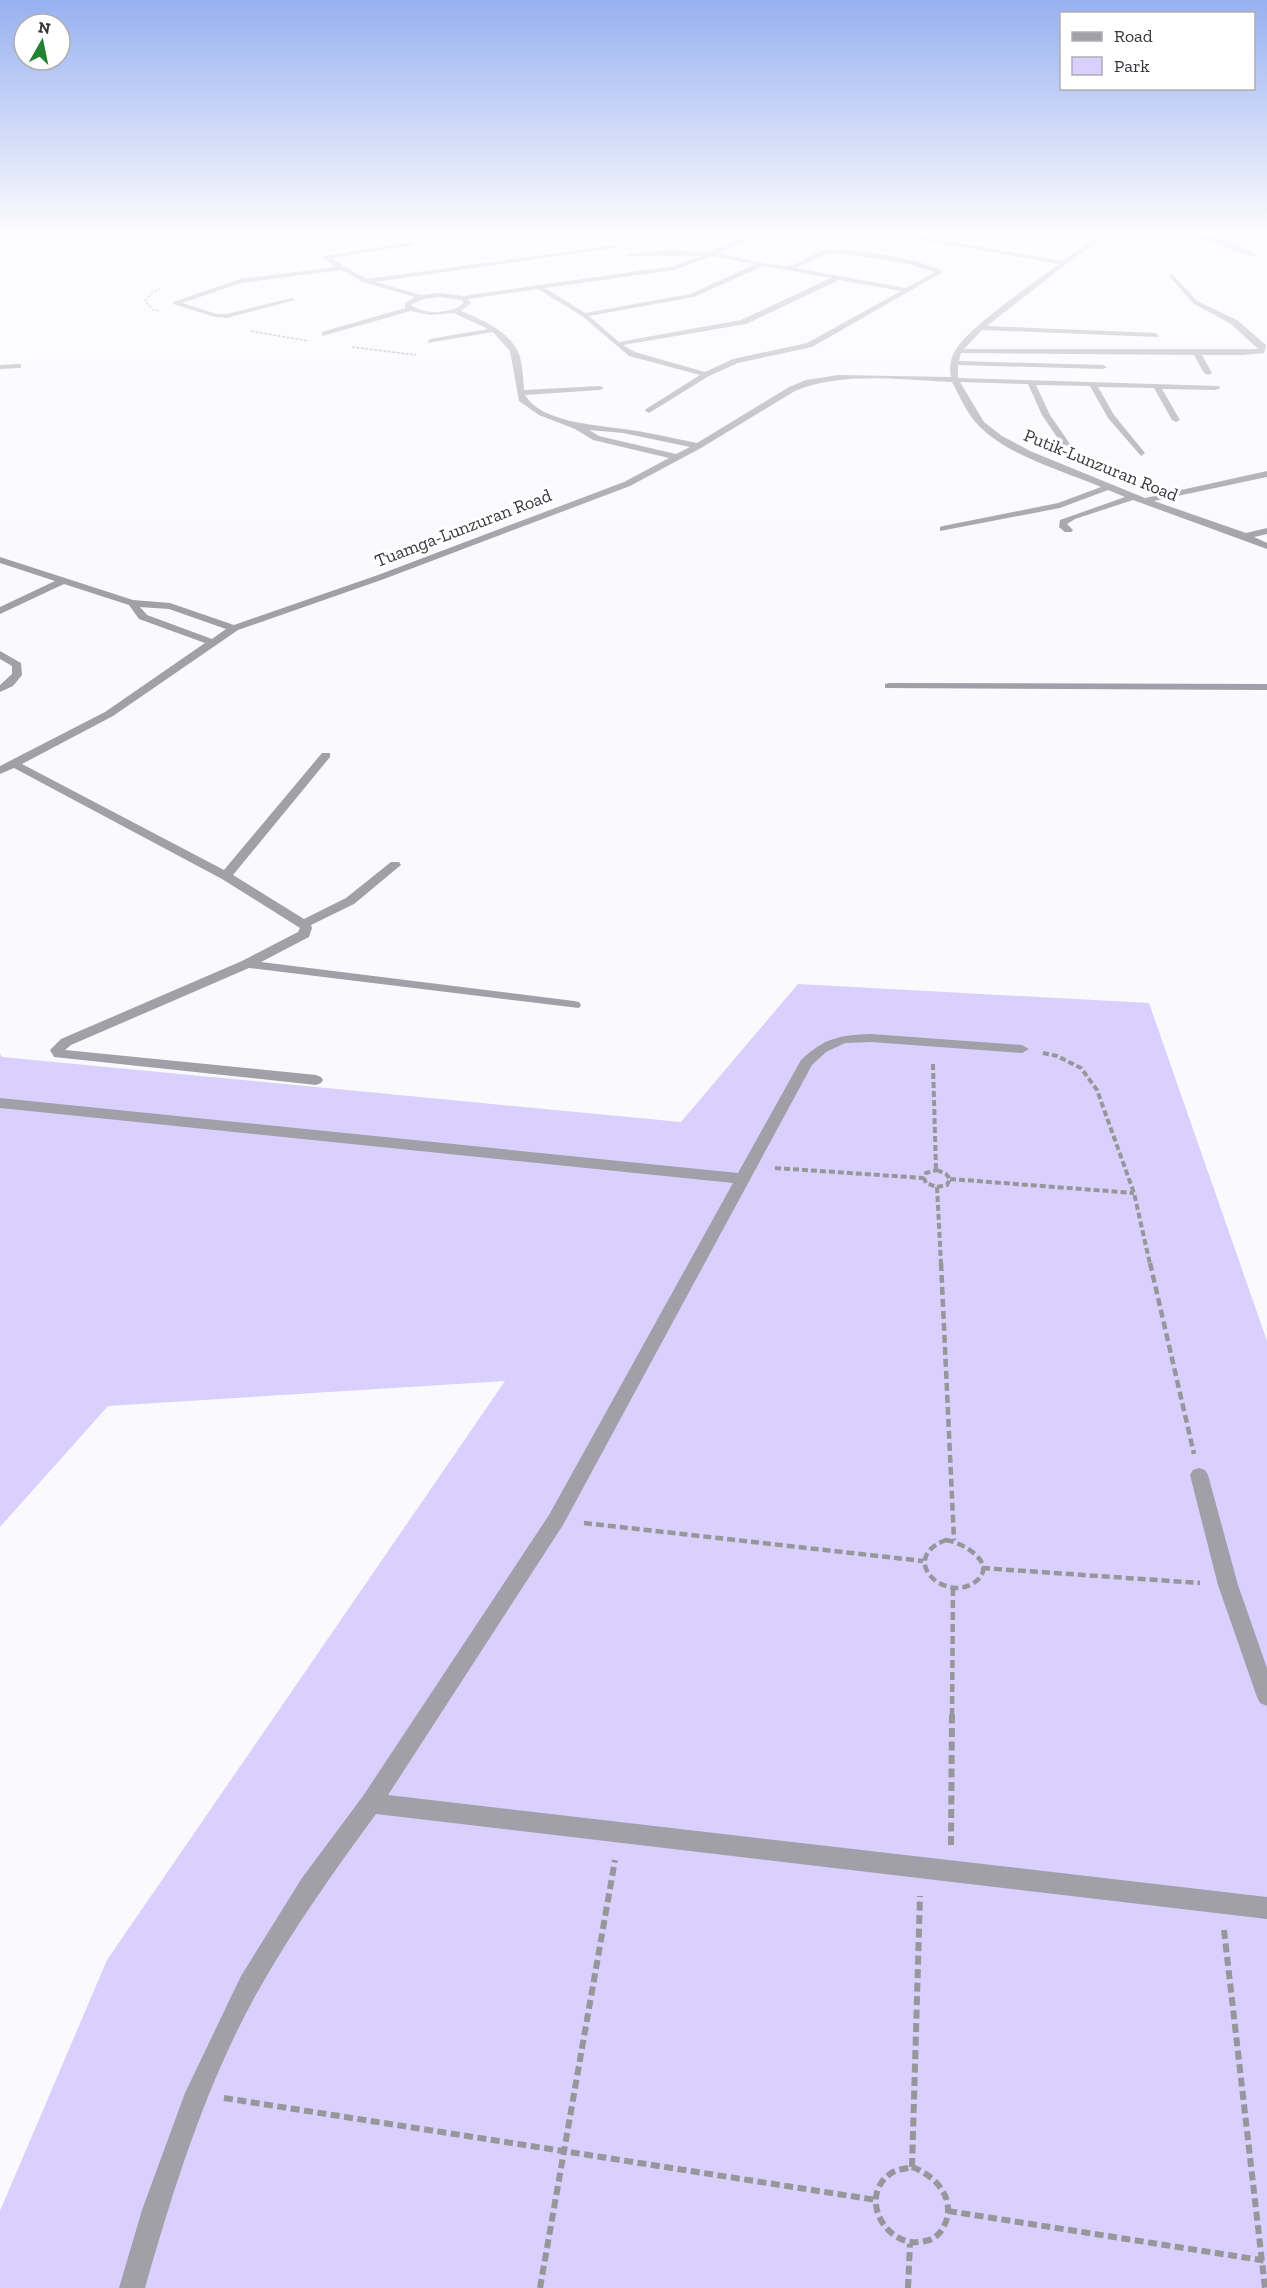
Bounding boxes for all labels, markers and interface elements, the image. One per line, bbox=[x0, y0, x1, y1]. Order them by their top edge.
north arrow bbox=[12, 12, 72, 72]
legend bbox=[1060, 12, 1255, 90]
text: N bbox=[37, 17, 52, 38]
text: Road bbox=[1114, 25, 1153, 47]
text: Park bbox=[1114, 55, 1150, 77]
street label: Putik-Lunzuran Road bbox=[1021, 424, 1182, 506]
street label: Tuamga-Lunzuran Road bbox=[372, 484, 555, 572]

